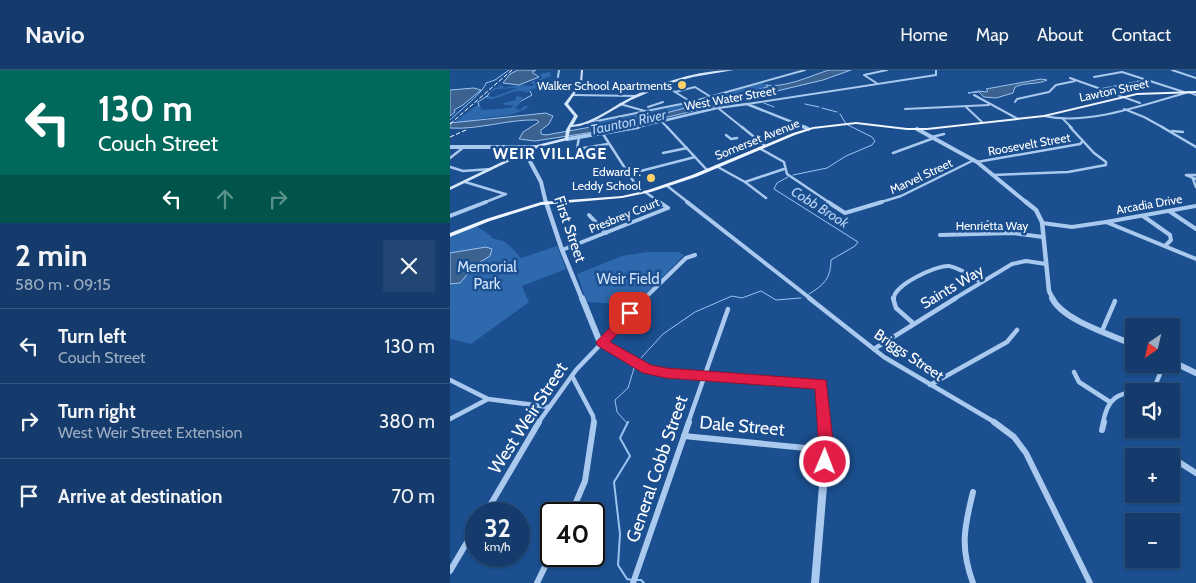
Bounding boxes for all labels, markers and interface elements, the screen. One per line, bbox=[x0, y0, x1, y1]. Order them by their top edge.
text: Navio bbox=[25, 20, 85, 49]
text: Home bbox=[900, 24, 948, 46]
text: Map bbox=[976, 24, 1009, 46]
text: About bbox=[1037, 24, 1083, 46]
text: Contact bbox=[1111, 24, 1171, 46]
street label: Lawton Street bbox=[1078, 75, 1150, 105]
place label: Walker School Apartments bbox=[537, 78, 672, 93]
marker: Walker School Apartments bbox=[676, 79, 688, 91]
street label: West Water Street bbox=[683, 83, 777, 113]
text: 130 m bbox=[98, 87, 193, 130]
icon: left bbox=[15, 90, 80, 155]
water label: Taunton River bbox=[589, 105, 668, 139]
street label: Somerset Avenue bbox=[712, 115, 802, 163]
street label: Roosevelt Street bbox=[987, 129, 1071, 159]
text: Couch Street bbox=[98, 130, 218, 157]
district label: WEIR VILLAGE bbox=[493, 144, 607, 163]
street label: Marvel Street bbox=[887, 155, 955, 197]
place label: Edward F. Leddy School bbox=[572, 164, 641, 193]
marker: Edward F. Leddy School bbox=[645, 172, 657, 184]
water label: Cobb Brook bbox=[788, 182, 853, 232]
icon: left bbox=[158, 185, 186, 213]
icon: ahead bbox=[211, 185, 239, 213]
icon: right bbox=[264, 185, 292, 213]
street label: Arcadia Drive bbox=[1115, 191, 1183, 217]
street label: First Street bbox=[550, 194, 590, 264]
street label: Presbrey Court bbox=[587, 194, 661, 236]
street label: Henrietta Way bbox=[956, 218, 1028, 233]
text: 2 min bbox=[15, 237, 87, 274]
button: close bbox=[383, 240, 435, 292]
park label: Memorial Park bbox=[457, 258, 517, 293]
street label: Saints Way bbox=[917, 261, 987, 313]
park label: Weir Field bbox=[597, 270, 659, 288]
text: 580 m · 09:15 bbox=[15, 275, 111, 294]
pin bbox=[609, 292, 651, 334]
icon: arrive bbox=[616, 299, 644, 327]
north arrow bbox=[1125, 318, 1180, 372]
map controls bbox=[1125, 318, 1180, 568]
text: Turn left bbox=[58, 325, 126, 348]
street label: Briggs Street bbox=[871, 325, 947, 385]
icon: left bbox=[15, 332, 43, 360]
text: 130 m bbox=[384, 335, 435, 358]
text: Couch Street bbox=[58, 348, 145, 367]
street label: West Weir Street bbox=[484, 358, 572, 478]
button: sound bbox=[1125, 383, 1180, 438]
street label: General Cobb Street bbox=[622, 393, 692, 545]
text: Turn right bbox=[58, 400, 136, 423]
icon: right bbox=[15, 407, 43, 435]
text: 380 m bbox=[379, 410, 435, 433]
street label: Dale Street bbox=[699, 411, 785, 441]
text: West Weir Street Extension bbox=[58, 423, 242, 442]
position arrow bbox=[798, 435, 850, 487]
button: + bbox=[1125, 448, 1180, 503]
icon: arrive bbox=[15, 482, 43, 510]
text: Arrive at destination bbox=[58, 485, 222, 508]
text: 70 m bbox=[391, 485, 435, 508]
speed limit sign: 40 bbox=[540, 502, 605, 567]
text: 32 bbox=[484, 513, 511, 543]
button: − bbox=[1125, 513, 1180, 568]
text: km/h bbox=[484, 539, 511, 554]

